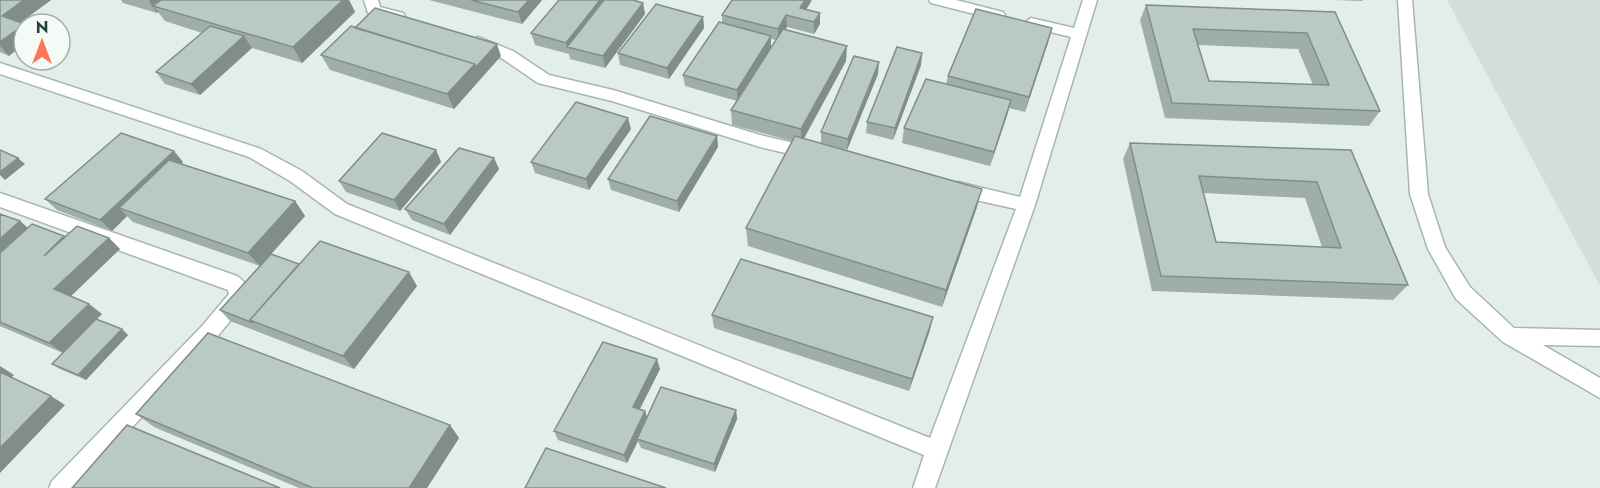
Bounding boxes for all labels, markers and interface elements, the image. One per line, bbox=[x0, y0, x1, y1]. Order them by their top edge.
north arrow bbox=[12, 12, 72, 72]
text: N bbox=[36, 16, 48, 39]

